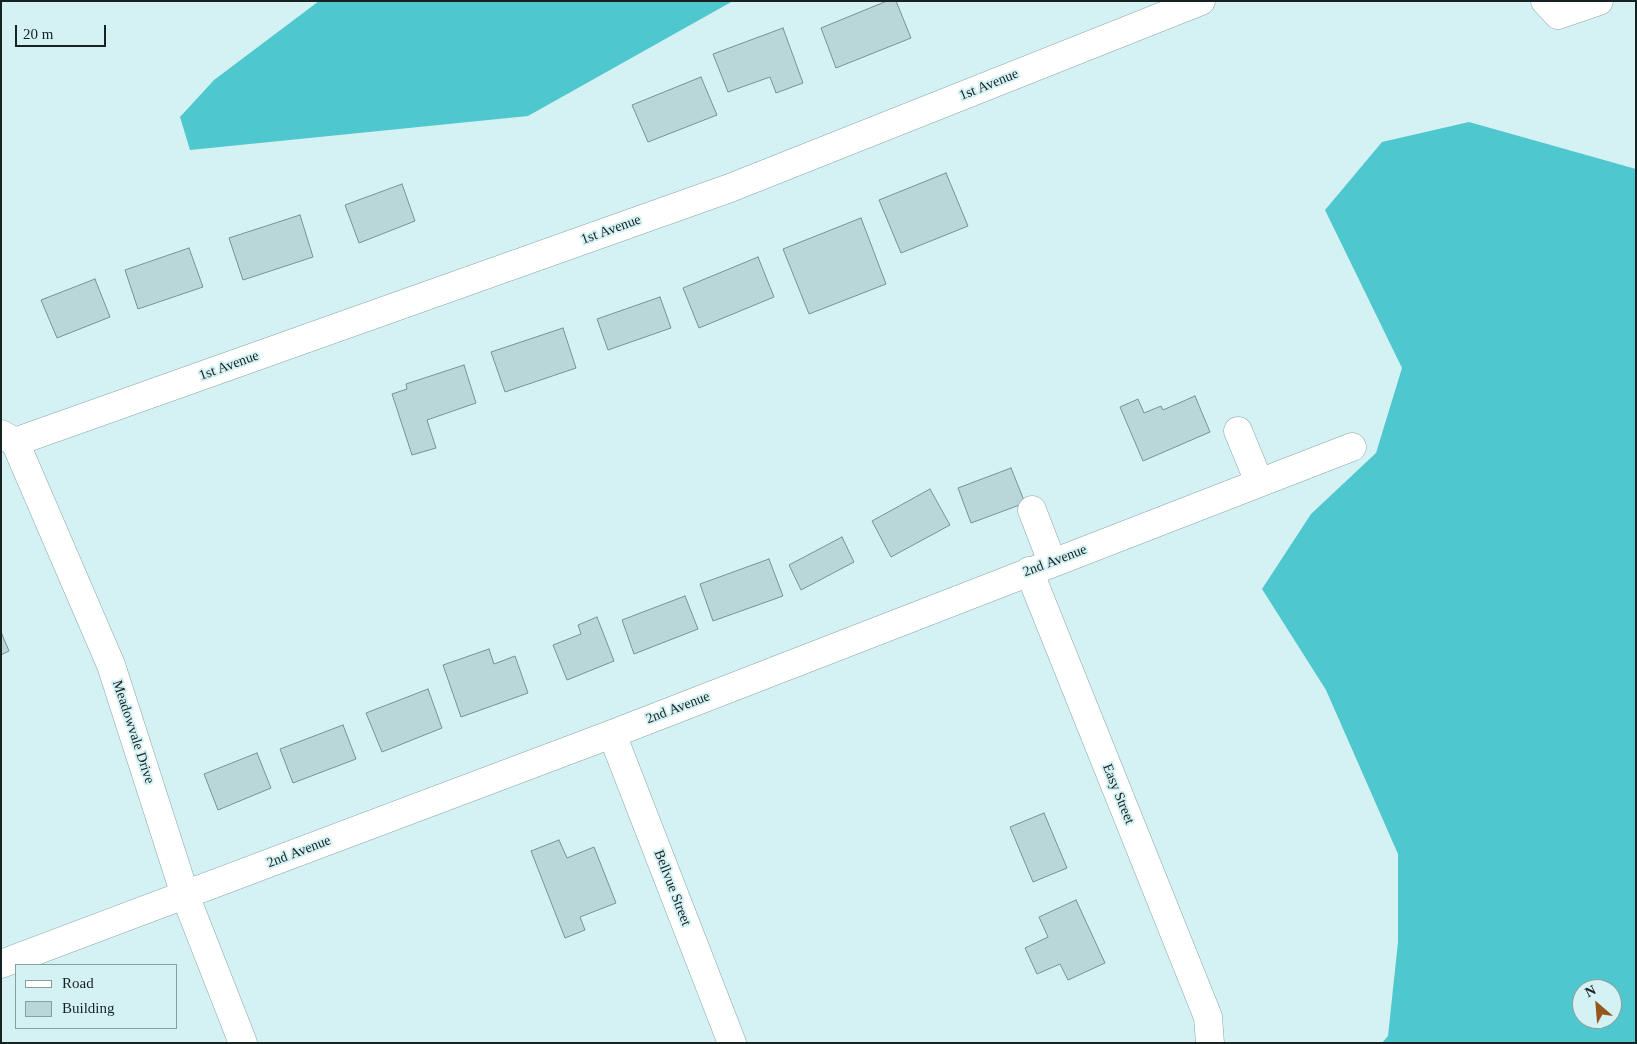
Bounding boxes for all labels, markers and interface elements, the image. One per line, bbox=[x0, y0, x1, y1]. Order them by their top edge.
scale bar bbox=[18, 15, 109, 47]
text: 20 m bbox=[23, 26, 53, 42]
street label: 1st Avenue bbox=[957, 66, 1021, 104]
street label: 1st Avenue bbox=[579, 211, 643, 249]
street label: 1st Avenue bbox=[197, 347, 261, 385]
street label: 2nd Avenue bbox=[1021, 541, 1089, 581]
street label: Meadowvale Drive bbox=[108, 678, 158, 786]
street label: 2nd Avenue bbox=[644, 688, 712, 728]
street label: Easy Street bbox=[1098, 761, 1138, 827]
street label: 2nd Avenue bbox=[265, 832, 333, 872]
street label: Bellvue Street bbox=[650, 848, 694, 928]
legend bbox=[15, 964, 178, 1029]
text: Road bbox=[62, 975, 94, 991]
north arrow bbox=[1572, 979, 1622, 1029]
text: N bbox=[1583, 982, 1598, 1000]
text: Building bbox=[62, 1000, 115, 1016]

